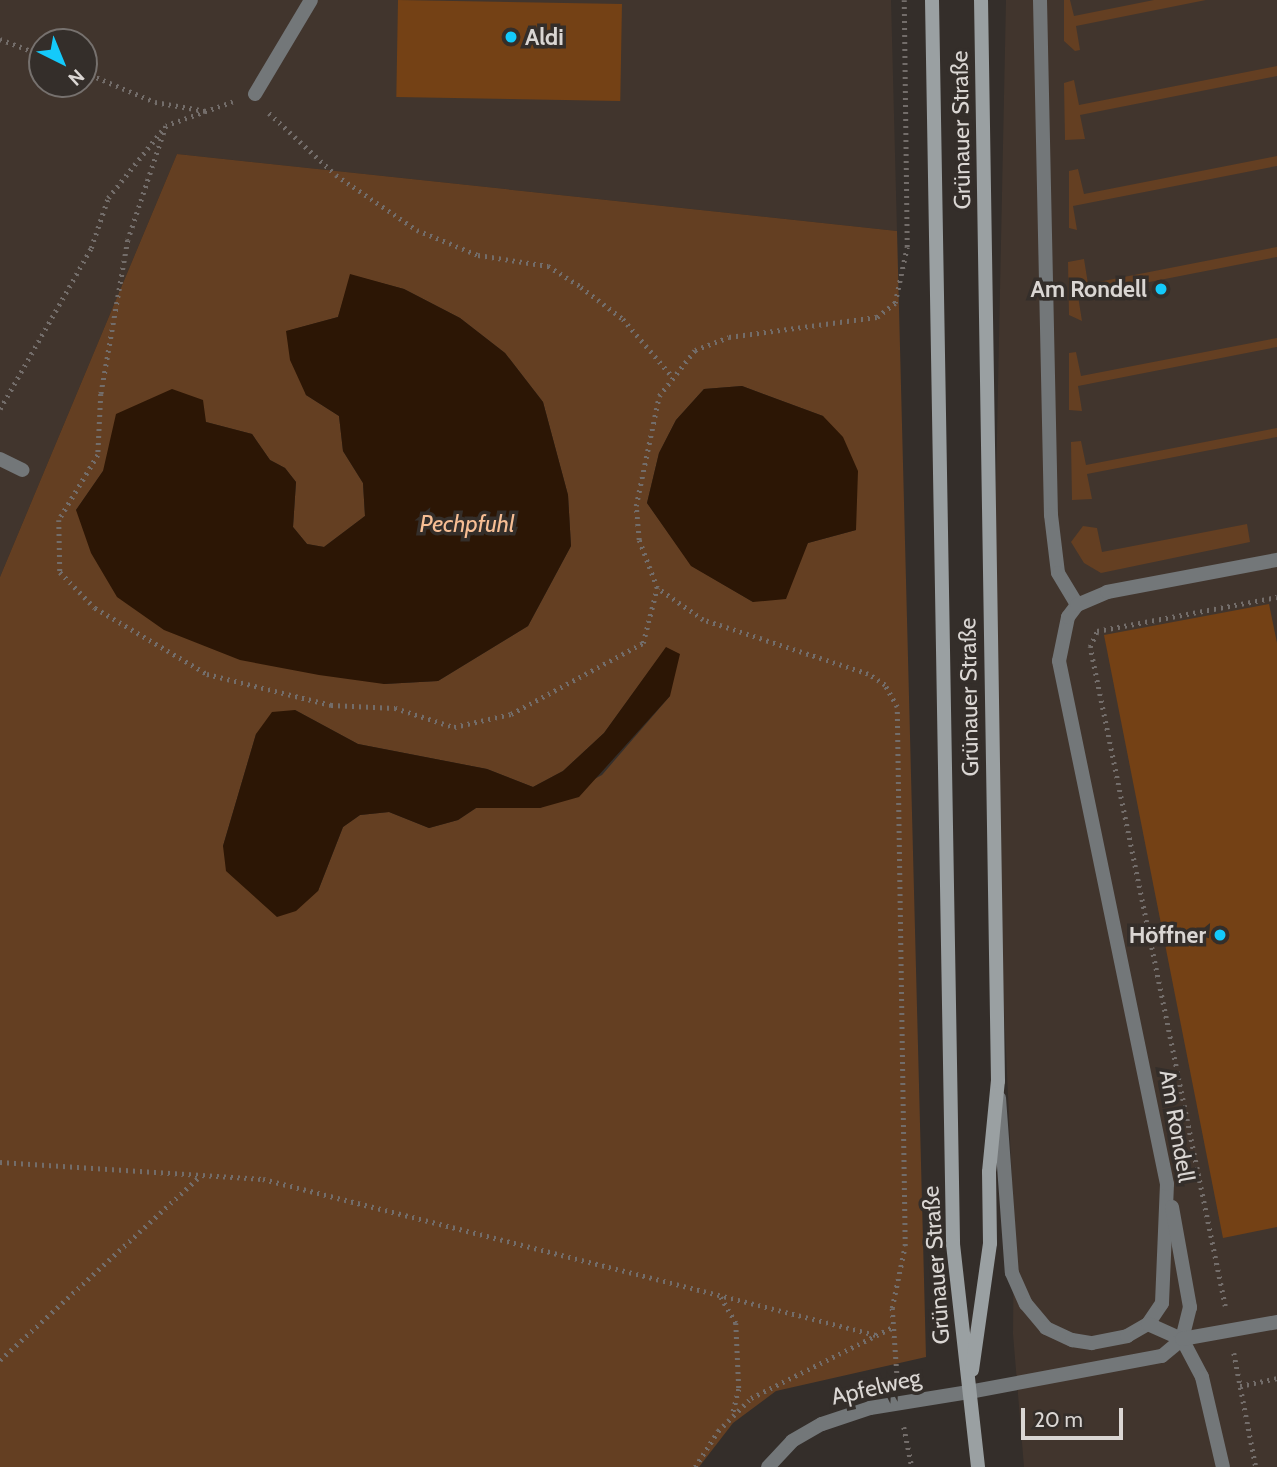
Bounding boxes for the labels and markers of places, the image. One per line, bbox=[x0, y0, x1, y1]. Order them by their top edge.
place label: Aldi bbox=[525, 23, 564, 51]
marker: Aldi bbox=[503, 29, 519, 45]
place label: Am Rondell bbox=[1031, 275, 1147, 303]
marker: Am Rondell bbox=[1153, 281, 1169, 297]
place label: Höffner bbox=[1129, 921, 1206, 949]
marker: Höffner bbox=[1212, 927, 1228, 943]

